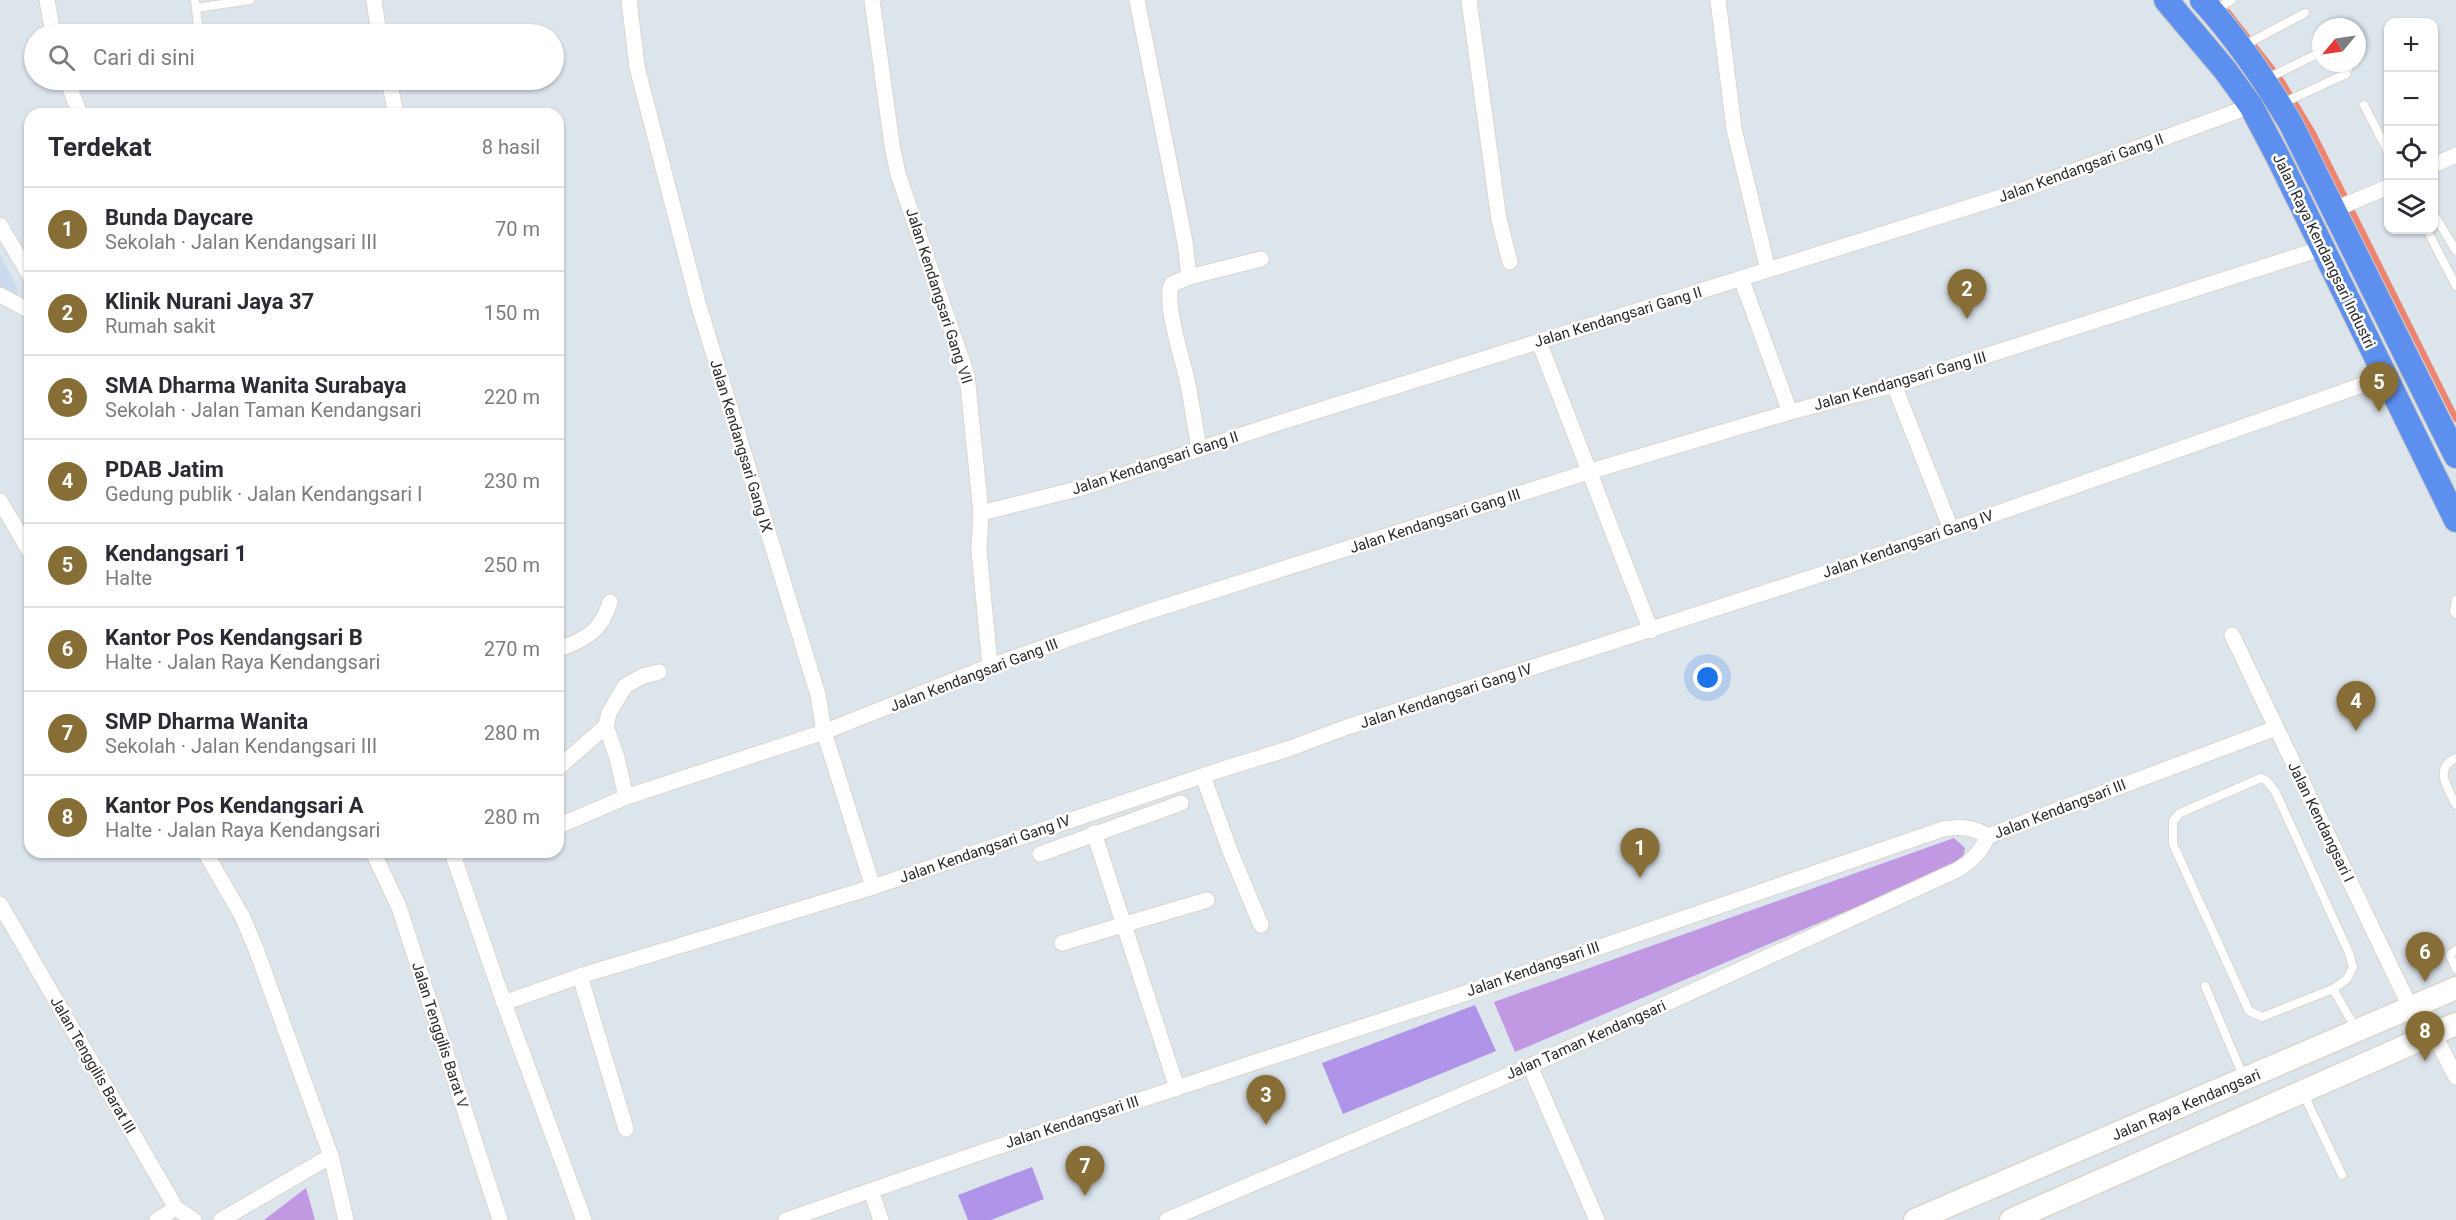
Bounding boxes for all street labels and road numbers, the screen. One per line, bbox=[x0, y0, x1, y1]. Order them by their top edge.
street label: Jalan Kendangsari Gang II bbox=[1996, 130, 2166, 206]
street label: Jalan Raya Kendangsari Industri bbox=[2269, 151, 2379, 351]
street label: Jalan Kendangsari Gang VII bbox=[902, 206, 976, 386]
street label: Jalan Kendangsari Gang II bbox=[1532, 283, 1704, 351]
street label: Jalan Kendangsari Gang III bbox=[1812, 348, 1988, 414]
street label: Jalan Kendangsari Gang IX bbox=[706, 357, 776, 535]
street label: Jalan Kendangsari Gang II bbox=[1069, 428, 1241, 498]
street label: Jalan Kendangsari Gang III bbox=[1347, 485, 1523, 557]
street label: Jalan Kendangsari Gang IV bbox=[1820, 506, 1996, 582]
street label: Jalan Kendangsari Gang III bbox=[887, 635, 1061, 715]
street label: Jalan Kendangsari Gang IV bbox=[1358, 660, 1535, 732]
street label: Jalan Kendangsari I bbox=[2284, 759, 2358, 885]
street label: Jalan Kendangsari III bbox=[1992, 776, 2128, 842]
street label: Jalan Kendangsari Gang IV bbox=[897, 811, 1073, 887]
street label: Jalan Kendangsari III bbox=[1464, 938, 1602, 1000]
street label: Jalan Tenggilis Barat V bbox=[408, 960, 472, 1111]
street label: Jalan Tenggilis Barat III bbox=[46, 993, 140, 1137]
street label: Jalan Taman Kendangsari bbox=[1503, 997, 1669, 1083]
street label: Jalan Raya Kendangsari bbox=[2109, 1065, 2263, 1145]
street label: Jalan Kendangsari III bbox=[1003, 1092, 1141, 1152]

